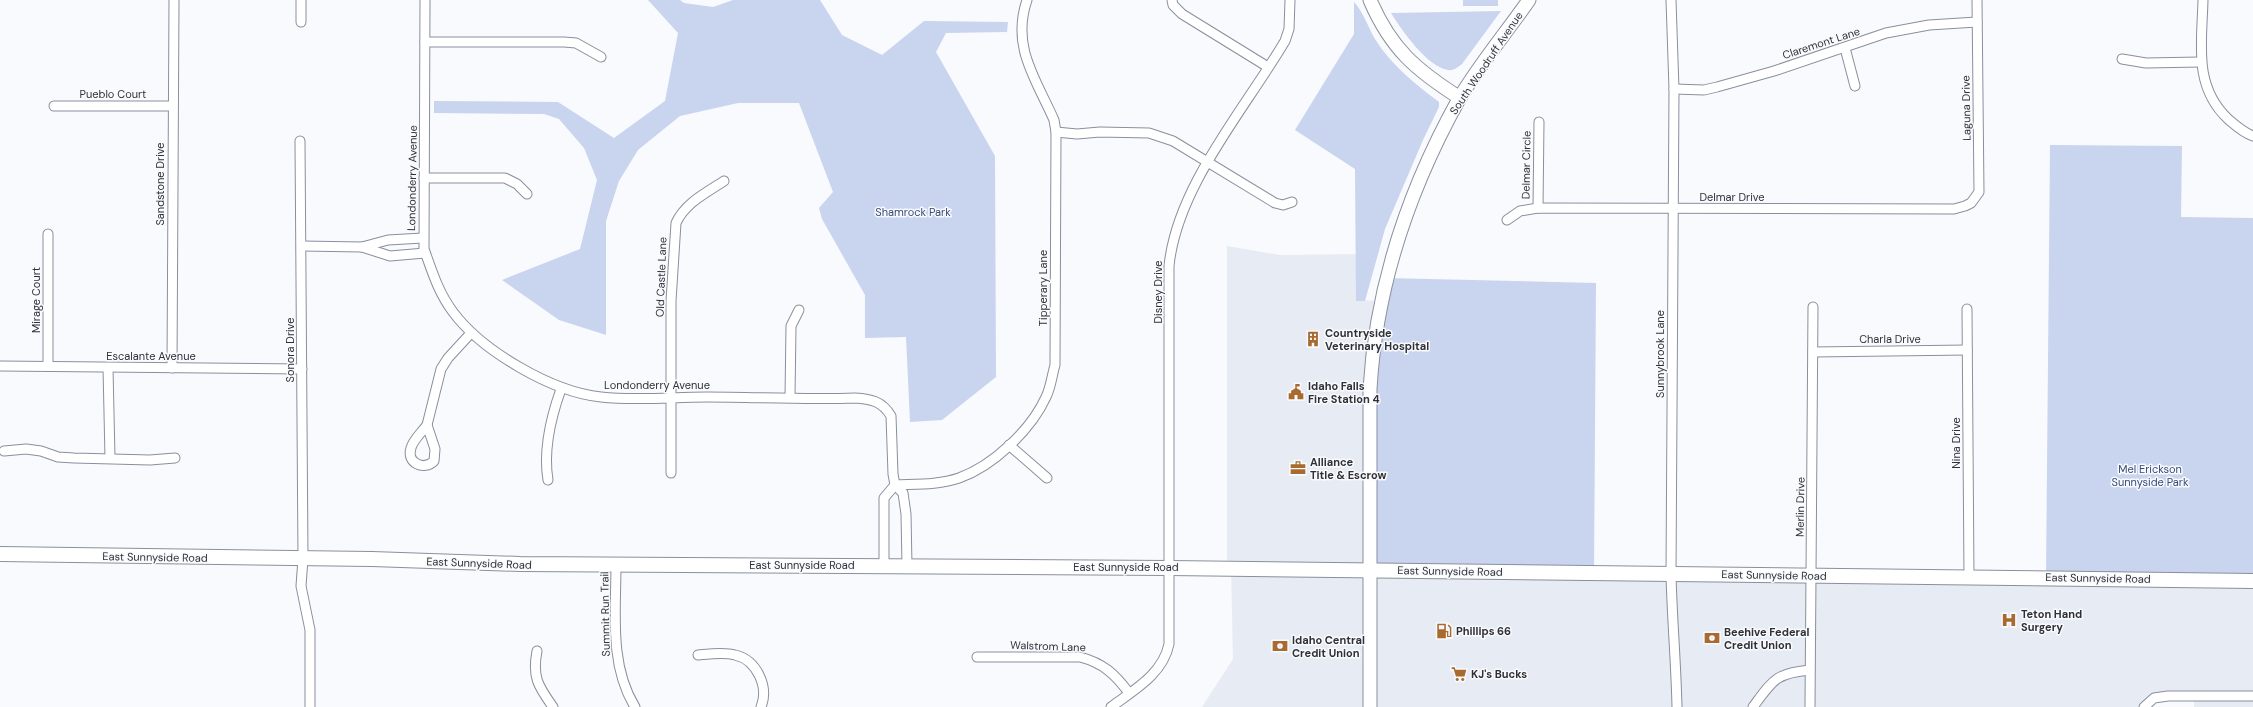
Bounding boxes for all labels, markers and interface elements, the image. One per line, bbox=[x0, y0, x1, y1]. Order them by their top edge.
street label: South Woodruff Avenue bbox=[1446, 9, 1526, 117]
street label: Claremont Lane bbox=[1780, 24, 1862, 62]
street label: Laguna Drive bbox=[1958, 75, 1974, 141]
street label: Pueblo Court bbox=[80, 87, 146, 101]
street label: Londonderry Avenue bbox=[404, 125, 420, 231]
street label: Delmar Circle bbox=[1518, 131, 1534, 199]
street label: Sandstone Drive bbox=[153, 142, 167, 226]
street label: Delmar Drive bbox=[1699, 190, 1765, 204]
park label: Shamrock Park bbox=[875, 205, 951, 219]
street label: Old Castle Lane bbox=[653, 237, 669, 317]
street label: Tipperary Lane bbox=[1036, 250, 1050, 326]
street label: Disney Drive bbox=[1151, 260, 1165, 324]
street label: Mirage Court bbox=[29, 267, 43, 333]
street label: Sunnybrook Lane bbox=[1653, 310, 1667, 398]
street label: Sonora Drive bbox=[283, 318, 297, 382]
place label: Countryside Veterinary Hospital bbox=[1325, 326, 1429, 353]
building icon: Countryside Veterinary Hospital bbox=[1304, 330, 1322, 348]
street label: Charla Drive bbox=[1859, 332, 1921, 346]
street label: Escalante Avenue bbox=[106, 349, 196, 363]
street label: Londonderry Avenue bbox=[604, 378, 710, 392]
place label: Idaho Falls Fire Station 4 bbox=[1308, 379, 1380, 406]
public building icon: Idaho Falls Fire Station 4 bbox=[1287, 383, 1305, 401]
street label: Nina Drive bbox=[1949, 417, 1963, 469]
place label: Alliance Title & Escrow bbox=[1310, 455, 1387, 482]
office icon: Alliance Title & Escrow bbox=[1289, 459, 1307, 477]
park label: Mel Erickson Sunnyside Park bbox=[2112, 462, 2189, 489]
street label: Merlin Drive bbox=[1792, 477, 1808, 537]
street label: East Sunnyside Road bbox=[102, 549, 208, 565]
street label: East Sunnyside Road bbox=[426, 554, 532, 572]
street label: East Sunnyside Road bbox=[749, 558, 855, 572]
street label: East Sunnyside Road bbox=[1073, 560, 1179, 574]
street label: East Sunnyside Road bbox=[1397, 563, 1503, 579]
street label: East Sunnyside Road bbox=[1721, 567, 1827, 583]
street label: East Sunnyside Road bbox=[2045, 570, 2151, 586]
street label: Summit Run Trail bbox=[597, 571, 613, 657]
place label: Teton Hand Surgery bbox=[2021, 607, 2082, 634]
hospital icon: Teton Hand Surgery bbox=[2000, 611, 2018, 629]
fuel station icon: Phillips 66 bbox=[1435, 622, 1453, 640]
place label: Phillips 66 bbox=[1456, 624, 1511, 638]
place label: Beehive Federal Credit Union bbox=[1724, 625, 1809, 652]
bank icon: Beehive Federal Credit Union bbox=[1703, 629, 1721, 647]
place label: Idaho Central Credit Union bbox=[1292, 633, 1365, 660]
bank icon: Idaho Central Credit Union bbox=[1271, 637, 1289, 655]
street label: Walstrom Lane bbox=[1010, 638, 1086, 654]
supermarket icon: KJ's Bucks bbox=[1450, 665, 1468, 683]
place label: KJ's Bucks bbox=[1471, 667, 1527, 681]

